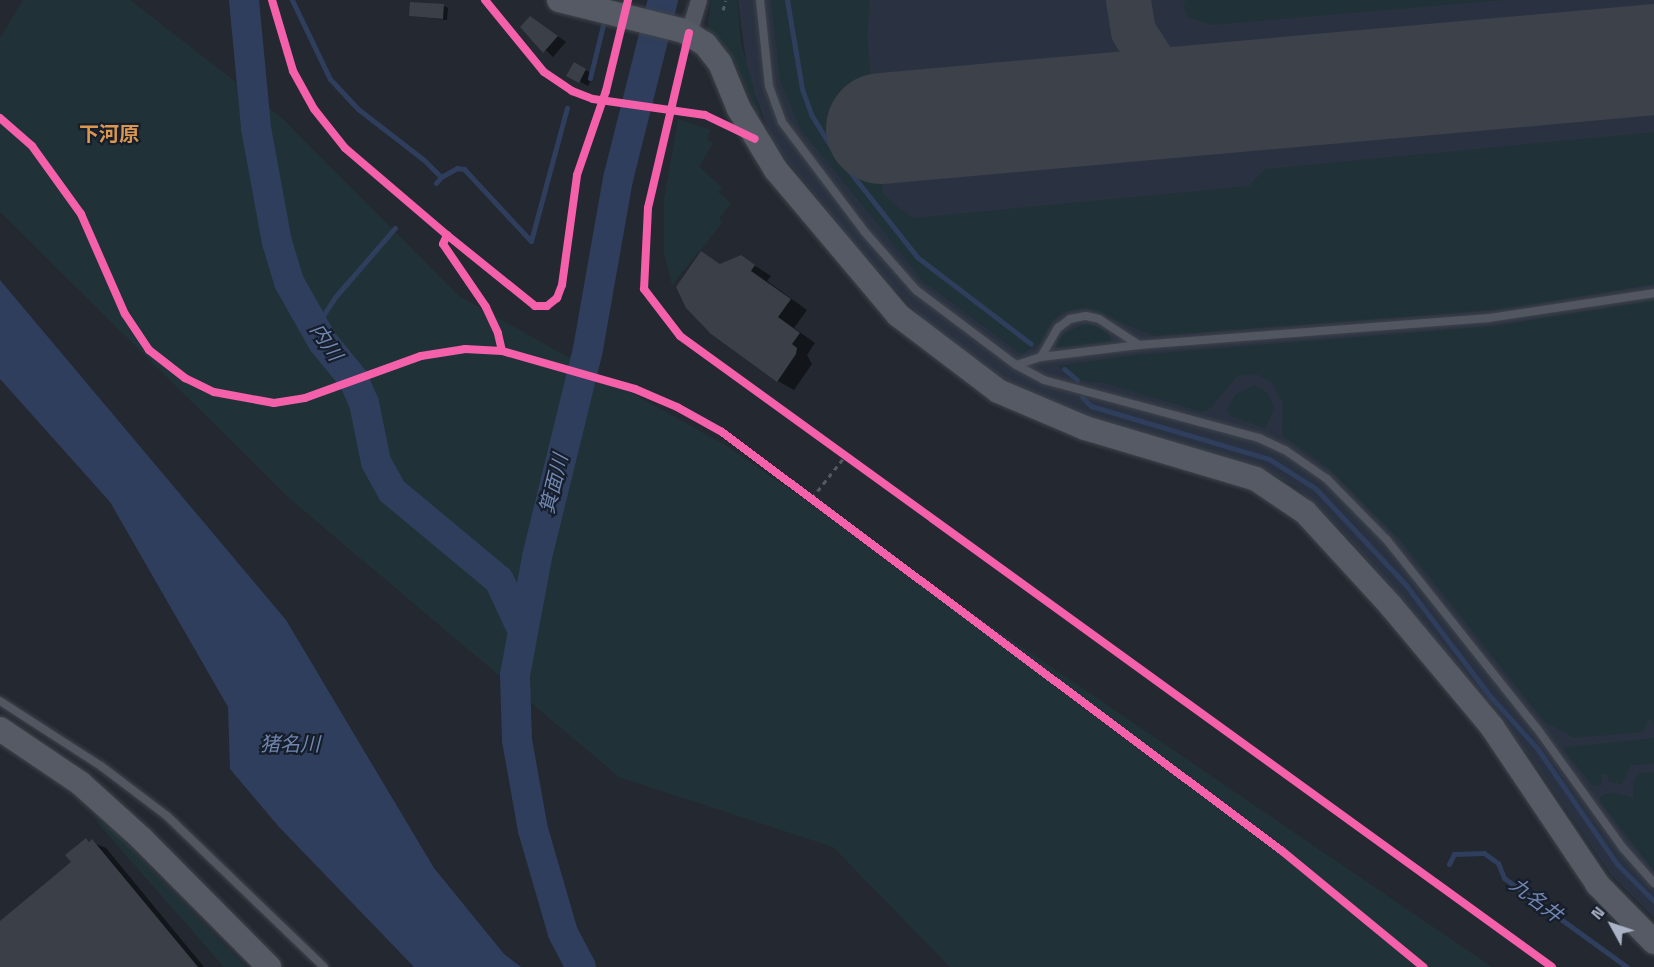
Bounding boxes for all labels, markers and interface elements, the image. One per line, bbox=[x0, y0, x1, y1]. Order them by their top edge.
district label: 下河原 bbox=[79, 122, 139, 146]
water label: 内川 bbox=[305, 319, 347, 365]
water label: 箕面川 bbox=[535, 452, 573, 516]
water label: 猪名川 bbox=[260, 732, 320, 756]
water label: 九名井 bbox=[1505, 872, 1567, 928]
north arrow bbox=[1582, 895, 1642, 955]
text: N bbox=[1586, 902, 1609, 924]

